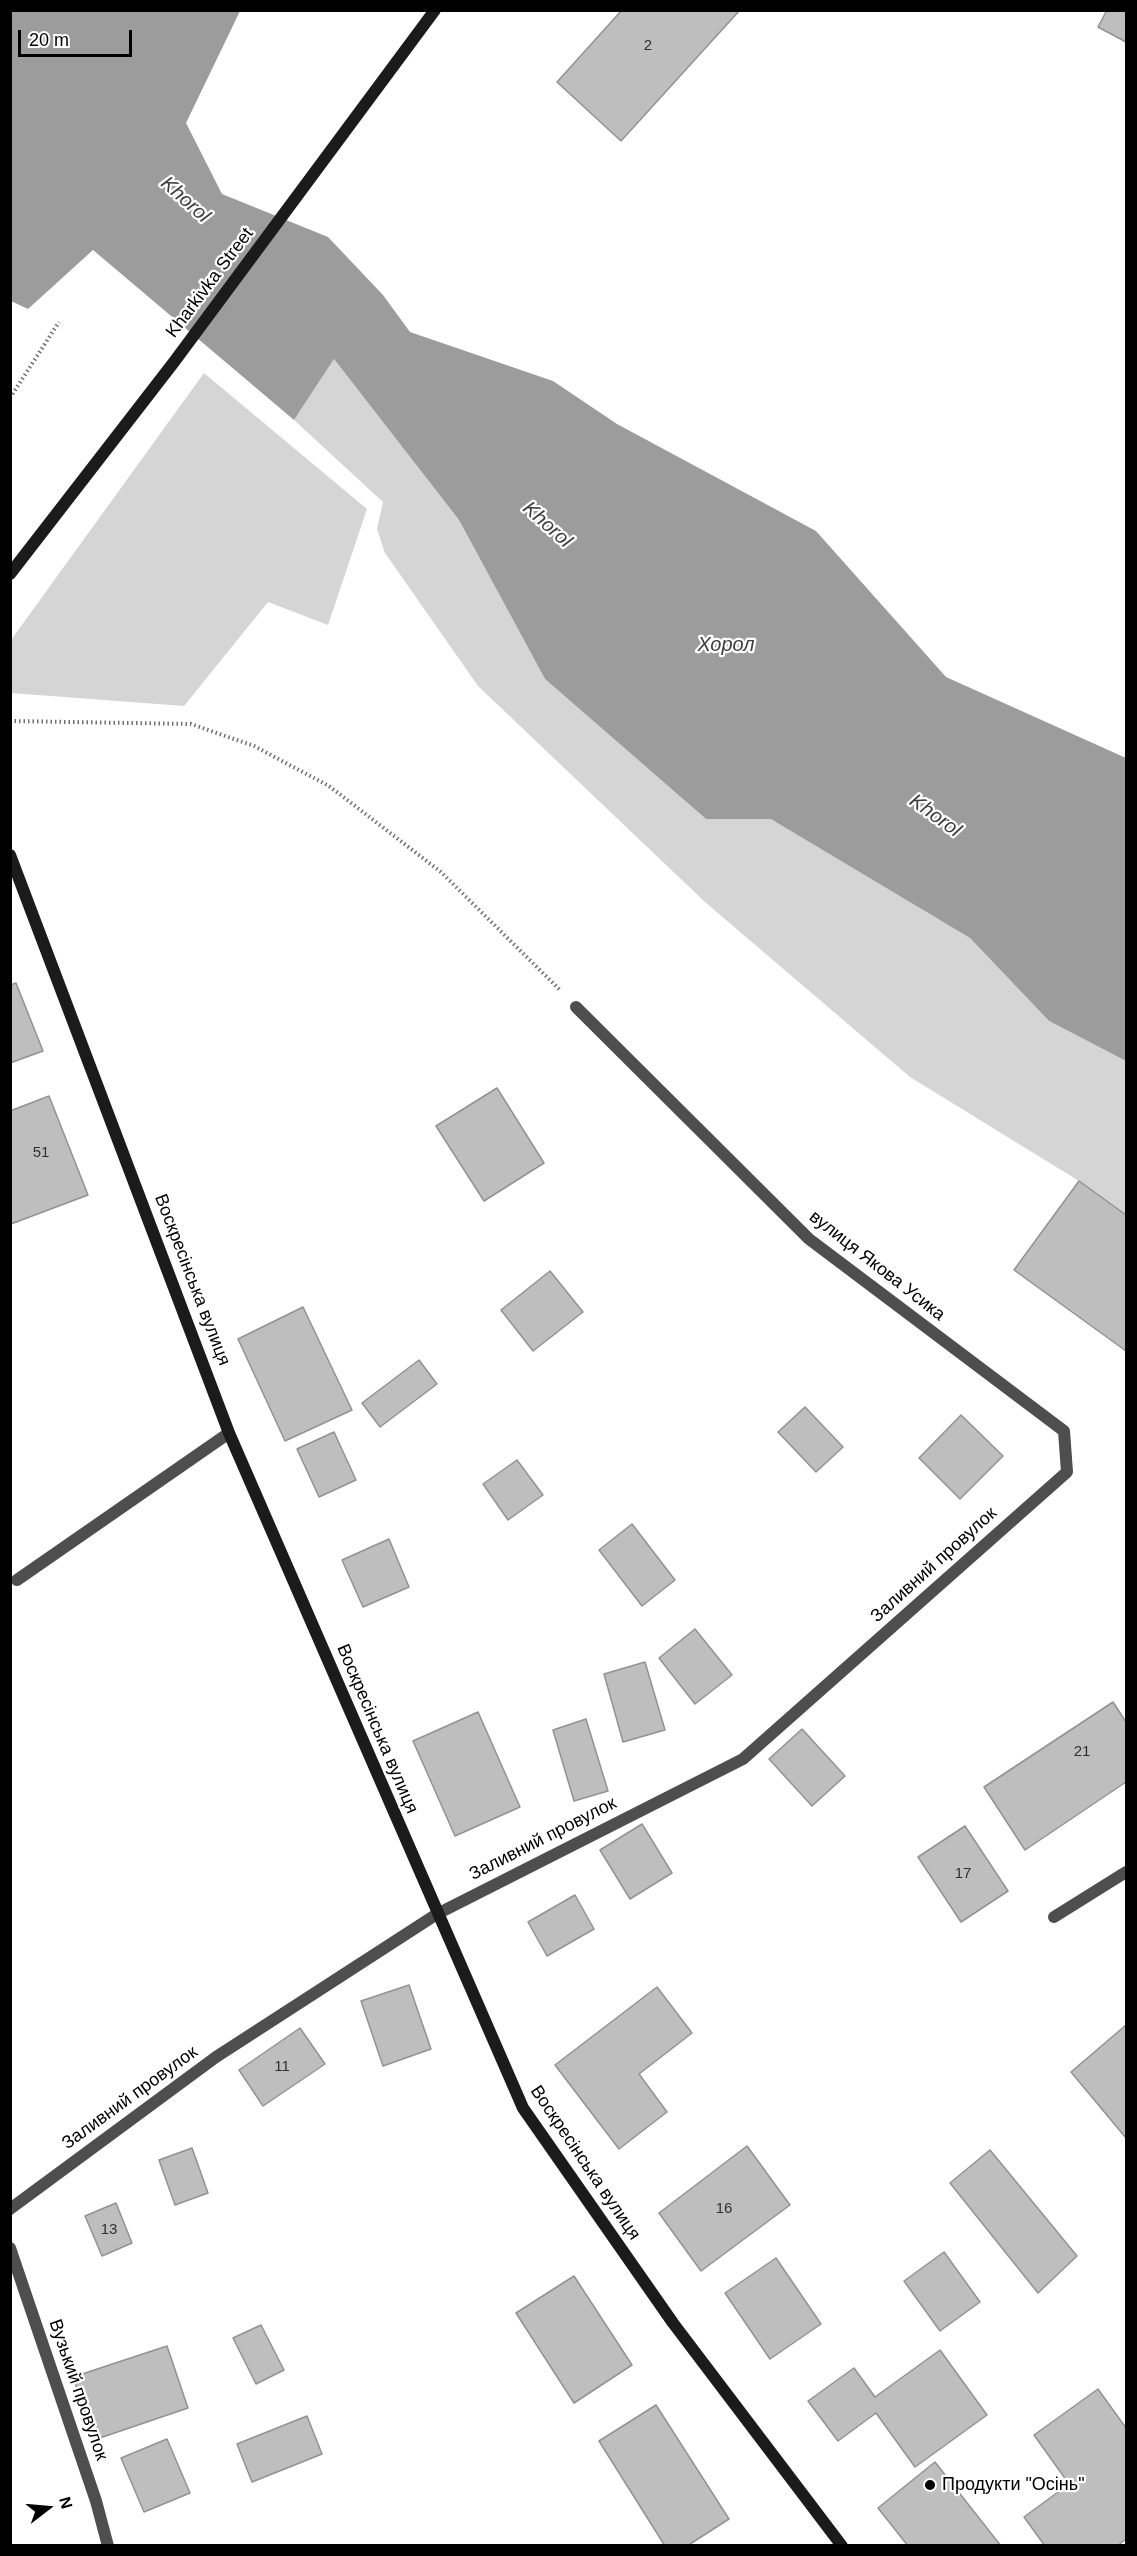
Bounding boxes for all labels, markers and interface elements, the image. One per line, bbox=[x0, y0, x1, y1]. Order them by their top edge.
scale bar bbox=[21, 18, 135, 56]
text: 20 m bbox=[29, 30, 69, 50]
house number: 2 bbox=[644, 37, 652, 55]
water label: Khorol bbox=[155, 172, 215, 228]
street label: Kharkivka Street bbox=[162, 224, 258, 342]
water label: Khorol bbox=[517, 497, 577, 553]
water label: Хорол bbox=[697, 633, 755, 657]
water label: Khorol bbox=[905, 789, 965, 843]
house number: 51 bbox=[33, 1144, 49, 1162]
street label: Воскресінська вулиця bbox=[149, 1191, 235, 1369]
street label: вулиця Якова Усика bbox=[805, 1206, 949, 1326]
street label: Заливний провулок bbox=[867, 1503, 1001, 1627]
street label: Воскресінська вулиця bbox=[332, 1641, 422, 1817]
house number: 21 bbox=[1074, 1743, 1090, 1761]
street label: Заливний провулок bbox=[466, 1793, 620, 1885]
house number: 17 bbox=[955, 1865, 971, 1883]
street label: Заливний провулок bbox=[58, 2042, 202, 2154]
house number: 11 bbox=[274, 2058, 290, 2076]
street label: Воскресінська вулиця bbox=[525, 2082, 645, 2244]
house number: 16 bbox=[716, 2200, 732, 2218]
house number: 13 bbox=[101, 2221, 117, 2239]
street label: Вузький провулок bbox=[44, 2317, 112, 2463]
place label: Продукти "Осінь" bbox=[942, 2474, 1085, 2496]
north arrow bbox=[18, 2478, 78, 2538]
marker: Продукти "Осінь" bbox=[923, 2478, 937, 2492]
text: N bbox=[56, 2495, 76, 2511]

